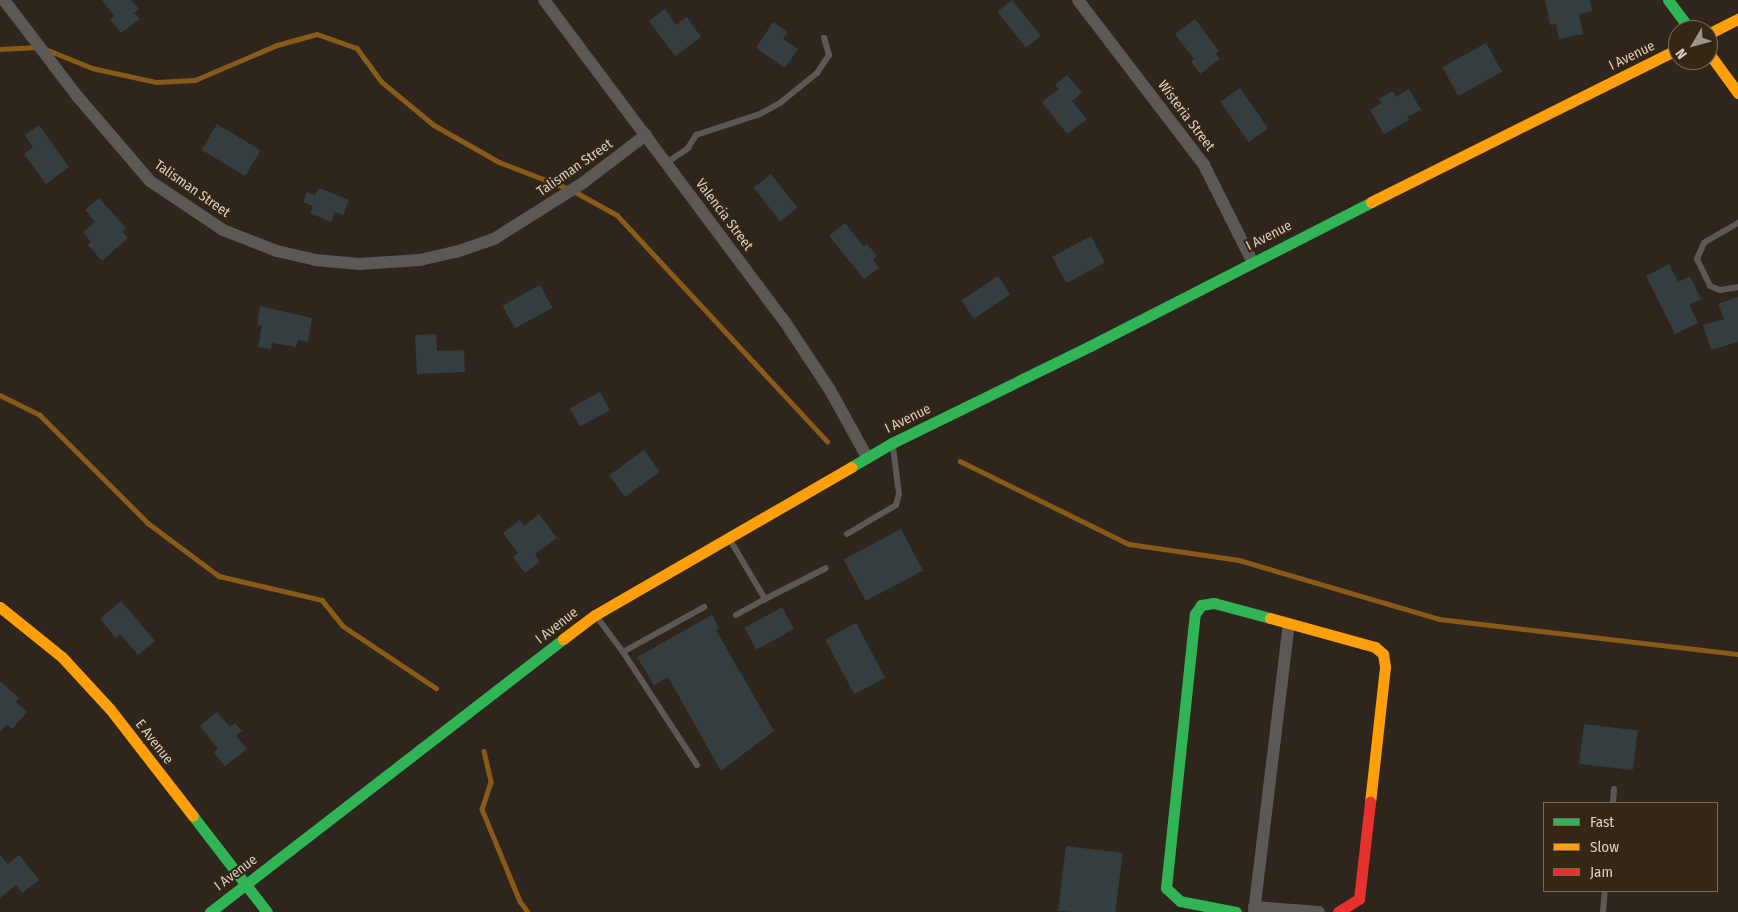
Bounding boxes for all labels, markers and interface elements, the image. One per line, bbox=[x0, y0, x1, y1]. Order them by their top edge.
north arrow bbox=[1668, 20, 1718, 70]
street label: I Avenue bbox=[1606, 38, 1658, 74]
text: N bbox=[1672, 45, 1691, 62]
street label: Wisteria Street bbox=[1154, 77, 1218, 155]
street label: Talisman Street bbox=[534, 136, 616, 200]
street label: Talisman Street bbox=[151, 157, 233, 221]
street label: Valencia Street bbox=[692, 176, 756, 254]
street label: I Avenue bbox=[1243, 217, 1295, 255]
street label: I Avenue bbox=[882, 401, 934, 437]
street label: I Avenue bbox=[533, 604, 581, 648]
street label: E Avenue bbox=[131, 716, 177, 768]
legend bbox=[1543, 802, 1718, 892]
text: Fast bbox=[1590, 813, 1614, 831]
text: Slow bbox=[1590, 838, 1619, 856]
street label: I Avenue bbox=[211, 852, 261, 894]
text: Jam bbox=[1590, 863, 1613, 881]

